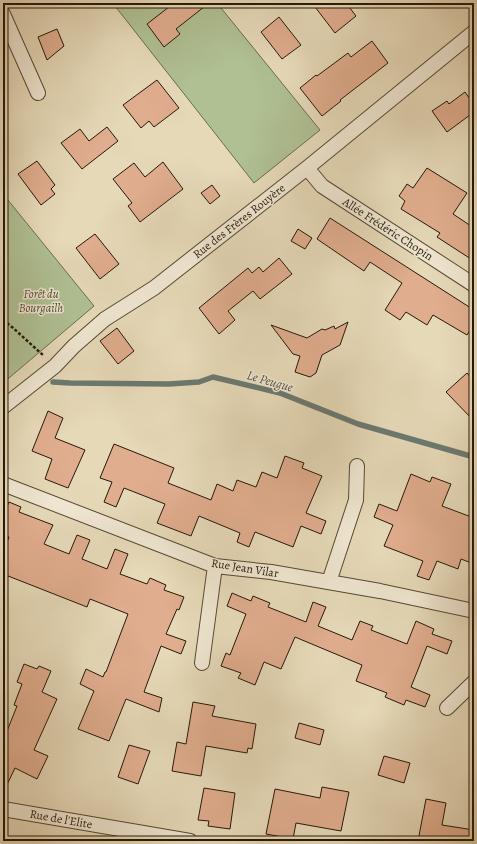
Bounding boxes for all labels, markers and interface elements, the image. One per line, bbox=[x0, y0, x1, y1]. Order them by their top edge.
street label: Rue des Frères Rouyère bbox=[190, 180, 288, 262]
street label: Allée Frédéric Chopin bbox=[339, 193, 437, 265]
park label: Forêt du Bourgailh bbox=[19, 286, 63, 316]
water label: Le Peugue bbox=[245, 366, 295, 396]
street label: Rue Jean Vilar bbox=[210, 555, 280, 581]
street label: Rue de l'Elite bbox=[28, 806, 94, 832]

